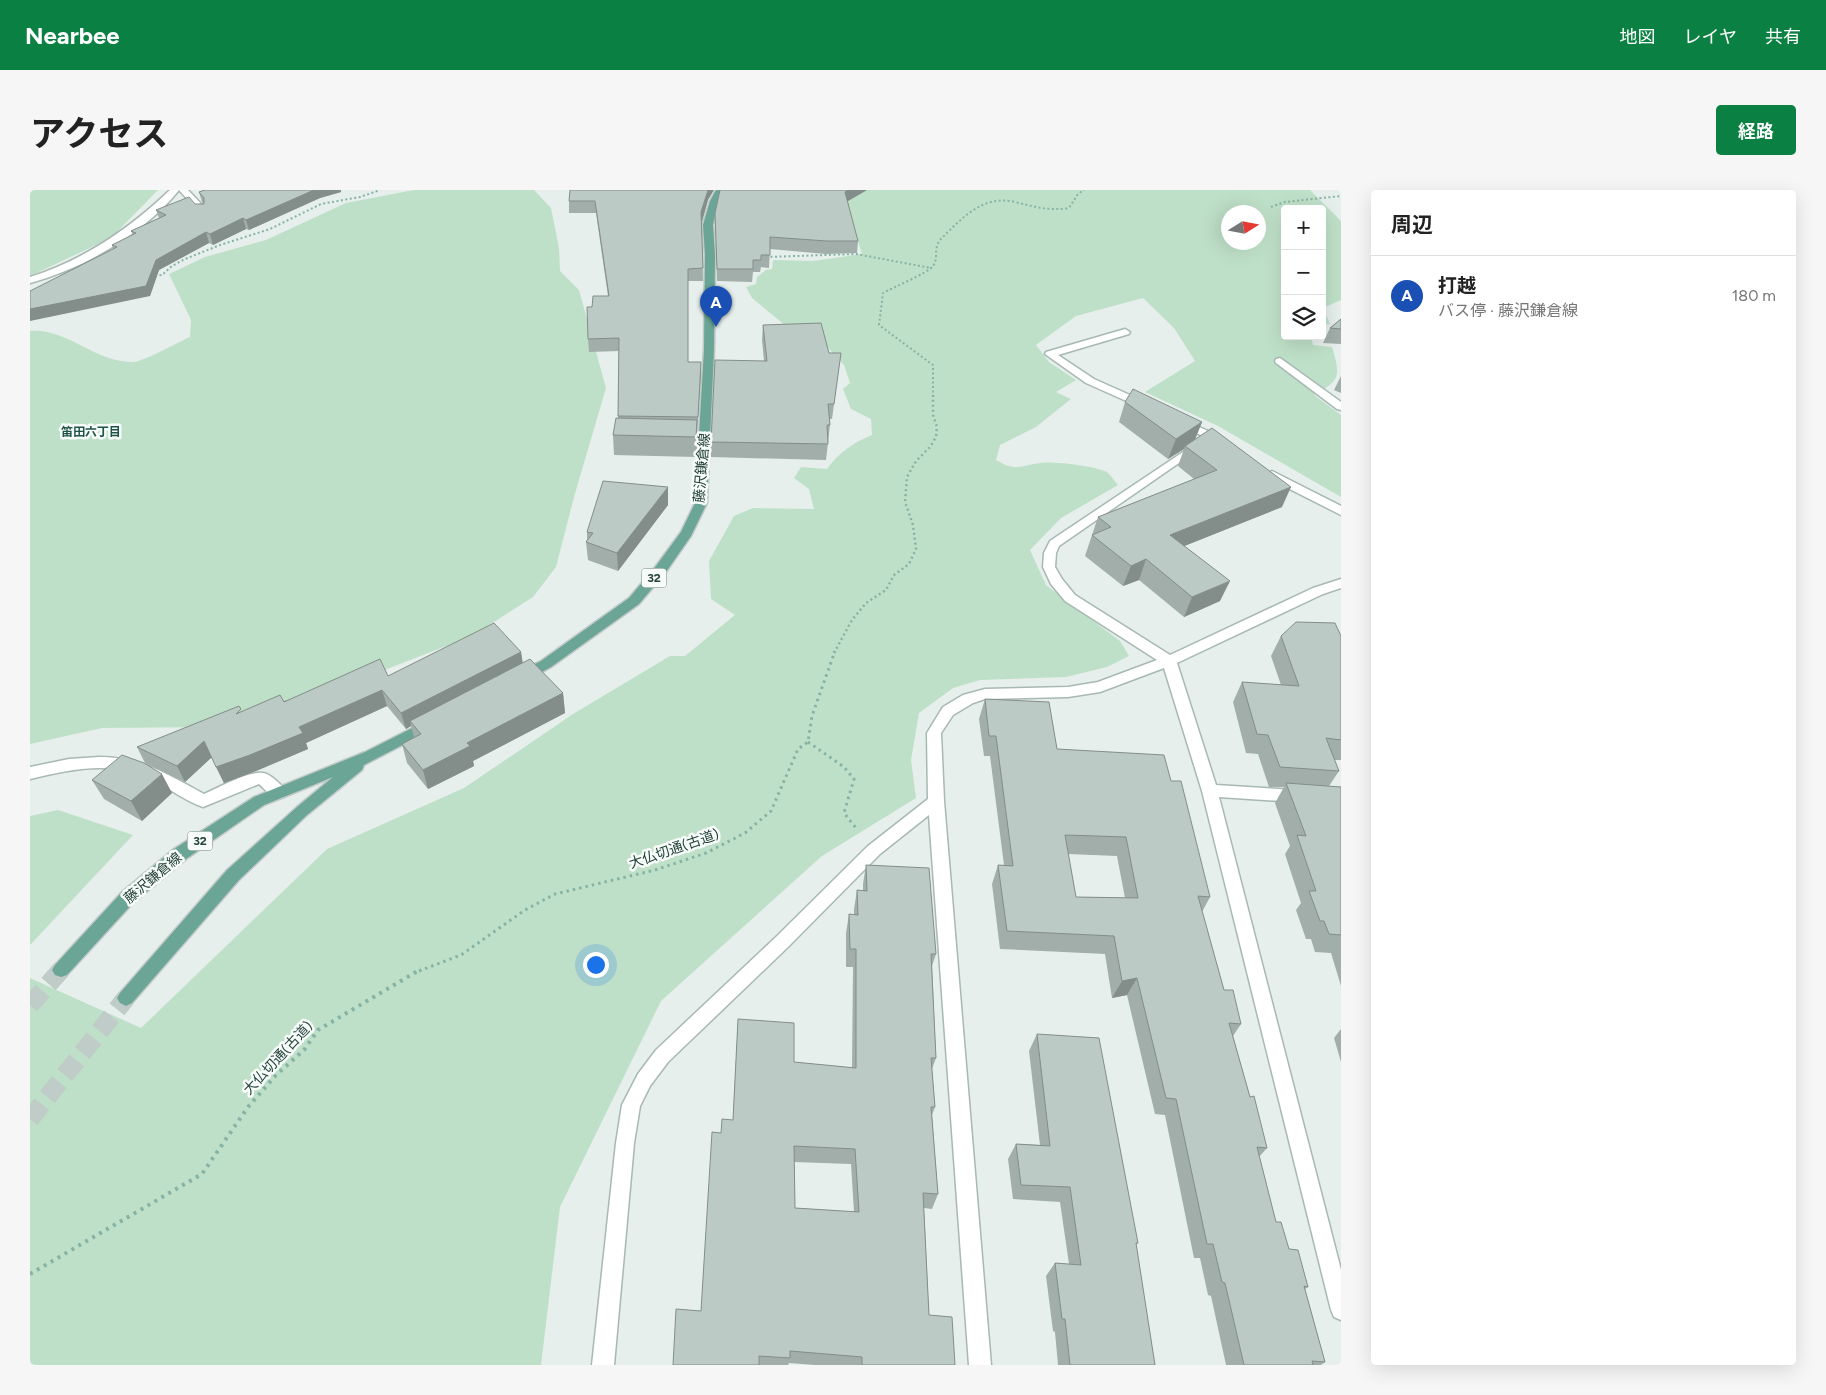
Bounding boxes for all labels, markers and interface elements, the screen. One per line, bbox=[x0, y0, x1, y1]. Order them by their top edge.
text: Nearbee bbox=[25, 21, 120, 50]
text: 地図 bbox=[1620, 26, 1656, 48]
text: レイヤ bbox=[1684, 26, 1737, 48]
text: 共有 bbox=[1765, 26, 1801, 48]
button: 経路 bbox=[1716, 105, 1796, 155]
text: アクセス bbox=[30, 113, 168, 155]
north arrow bbox=[1221, 205, 1266, 250]
map controls bbox=[1281, 205, 1326, 340]
button: + bbox=[1281, 205, 1326, 250]
text: 周辺 bbox=[1391, 212, 1433, 237]
button: − bbox=[1281, 250, 1326, 295]
text: 打越 bbox=[1438, 274, 1476, 297]
pin: A bbox=[700, 286, 732, 327]
text: A bbox=[1401, 286, 1413, 305]
text: 180 m bbox=[1732, 286, 1776, 305]
button: layers bbox=[1281, 295, 1326, 340]
text: バス停 · 藤沢鎌倉線 bbox=[1438, 301, 1578, 320]
district label: 笛田六丁目 bbox=[61, 425, 121, 439]
street label: 藤沢鎌倉線 bbox=[690, 432, 714, 504]
road number: 32 bbox=[642, 568, 666, 588]
street label: 大仏切通(古道) bbox=[627, 826, 721, 872]
road number: 32 bbox=[188, 831, 212, 850]
street label: 藤沢鎌倉線 bbox=[121, 849, 185, 907]
your location bbox=[583, 952, 609, 978]
street label: 大仏切通(古道) bbox=[240, 1018, 316, 1098]

